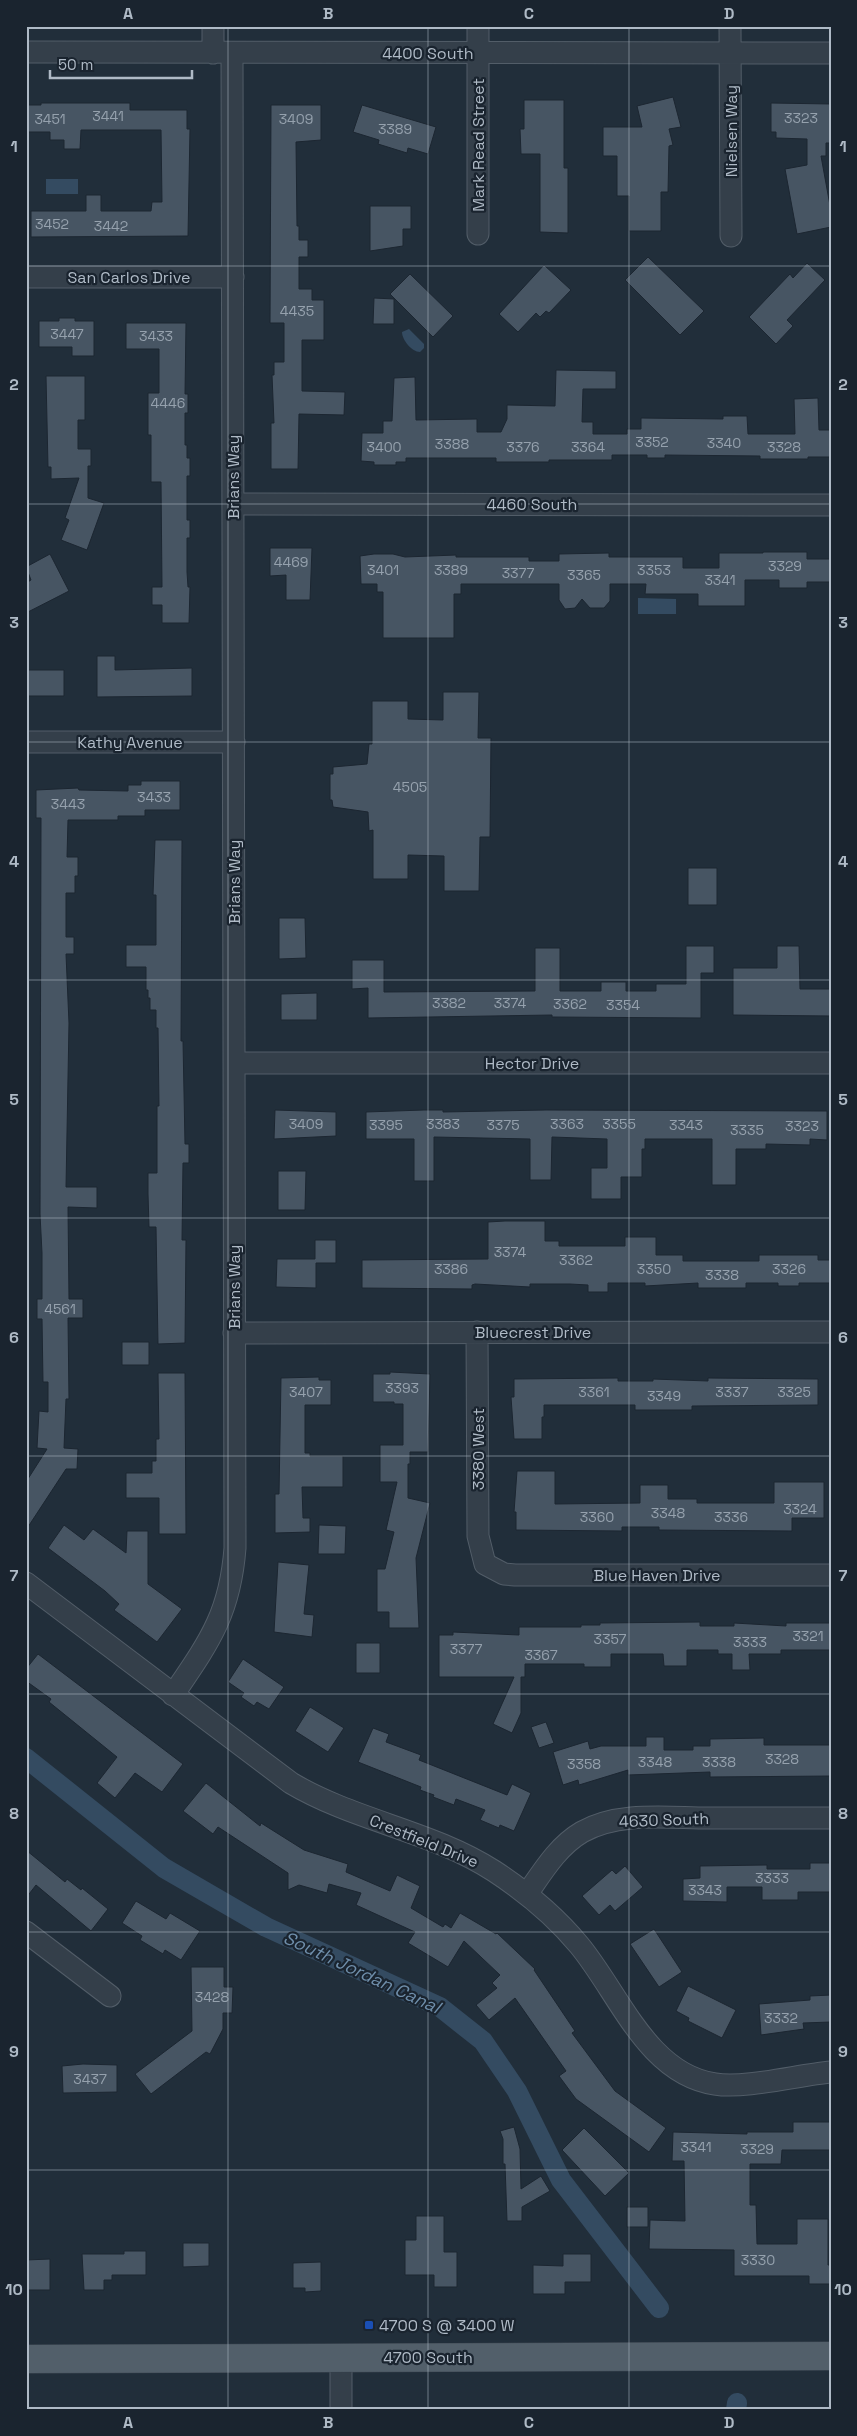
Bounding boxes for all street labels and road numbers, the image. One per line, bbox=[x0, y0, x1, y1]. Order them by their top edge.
street label: 4400 South bbox=[382, 43, 474, 64]
street label: Mark Read Street bbox=[468, 78, 489, 212]
street label: Nielsen Way bbox=[721, 85, 742, 177]
street label: San Carlos Drive bbox=[67, 267, 191, 288]
street label: Brians Way bbox=[223, 435, 244, 519]
street label: 4460 South bbox=[487, 494, 577, 515]
street label: Kathy Avenue bbox=[77, 732, 183, 753]
street label: Brians Way bbox=[224, 840, 245, 924]
street label: Hector Drive bbox=[485, 1053, 579, 1074]
street label: Brians Way bbox=[224, 1245, 245, 1329]
street label: Bluecrest Drive bbox=[475, 1322, 591, 1343]
street label: 3380 West bbox=[468, 1408, 489, 1490]
street label: Blue Haven Drive bbox=[593, 1565, 721, 1586]
street label: 4630 South bbox=[618, 1808, 710, 1832]
street label: Crestfield Drive bbox=[366, 1810, 482, 1872]
street label: 4700 South bbox=[383, 2347, 473, 2368]

